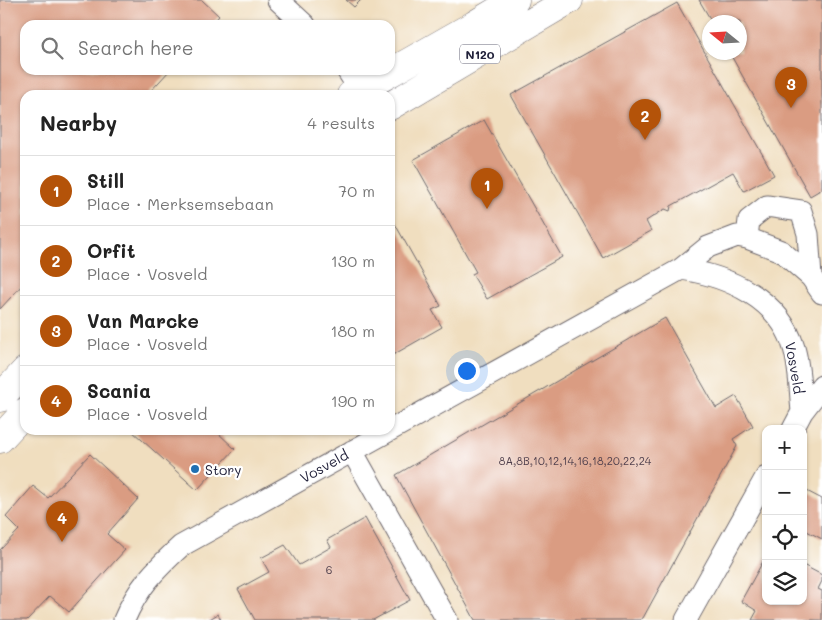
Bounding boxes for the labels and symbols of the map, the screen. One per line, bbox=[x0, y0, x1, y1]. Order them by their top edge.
north arrow bbox=[702, 15, 747, 60]
road number: N120 bbox=[460, 44, 500, 64]
pin: 3 bbox=[775, 67, 807, 108]
pin: 2 bbox=[629, 99, 661, 140]
pin: 1 bbox=[471, 168, 503, 209]
street label: Vosveld bbox=[781, 340, 809, 396]
your location bbox=[454, 358, 480, 384]
street label: Vosveld bbox=[296, 445, 352, 487]
house number: 8A,8B,10,12,14,16,18,20,22,24 bbox=[499, 453, 652, 468]
place label: Story bbox=[205, 460, 242, 479]
marker: Story bbox=[189, 463, 201, 475]
pin: 4 bbox=[46, 501, 78, 542]
house number: 6 bbox=[326, 562, 332, 577]

